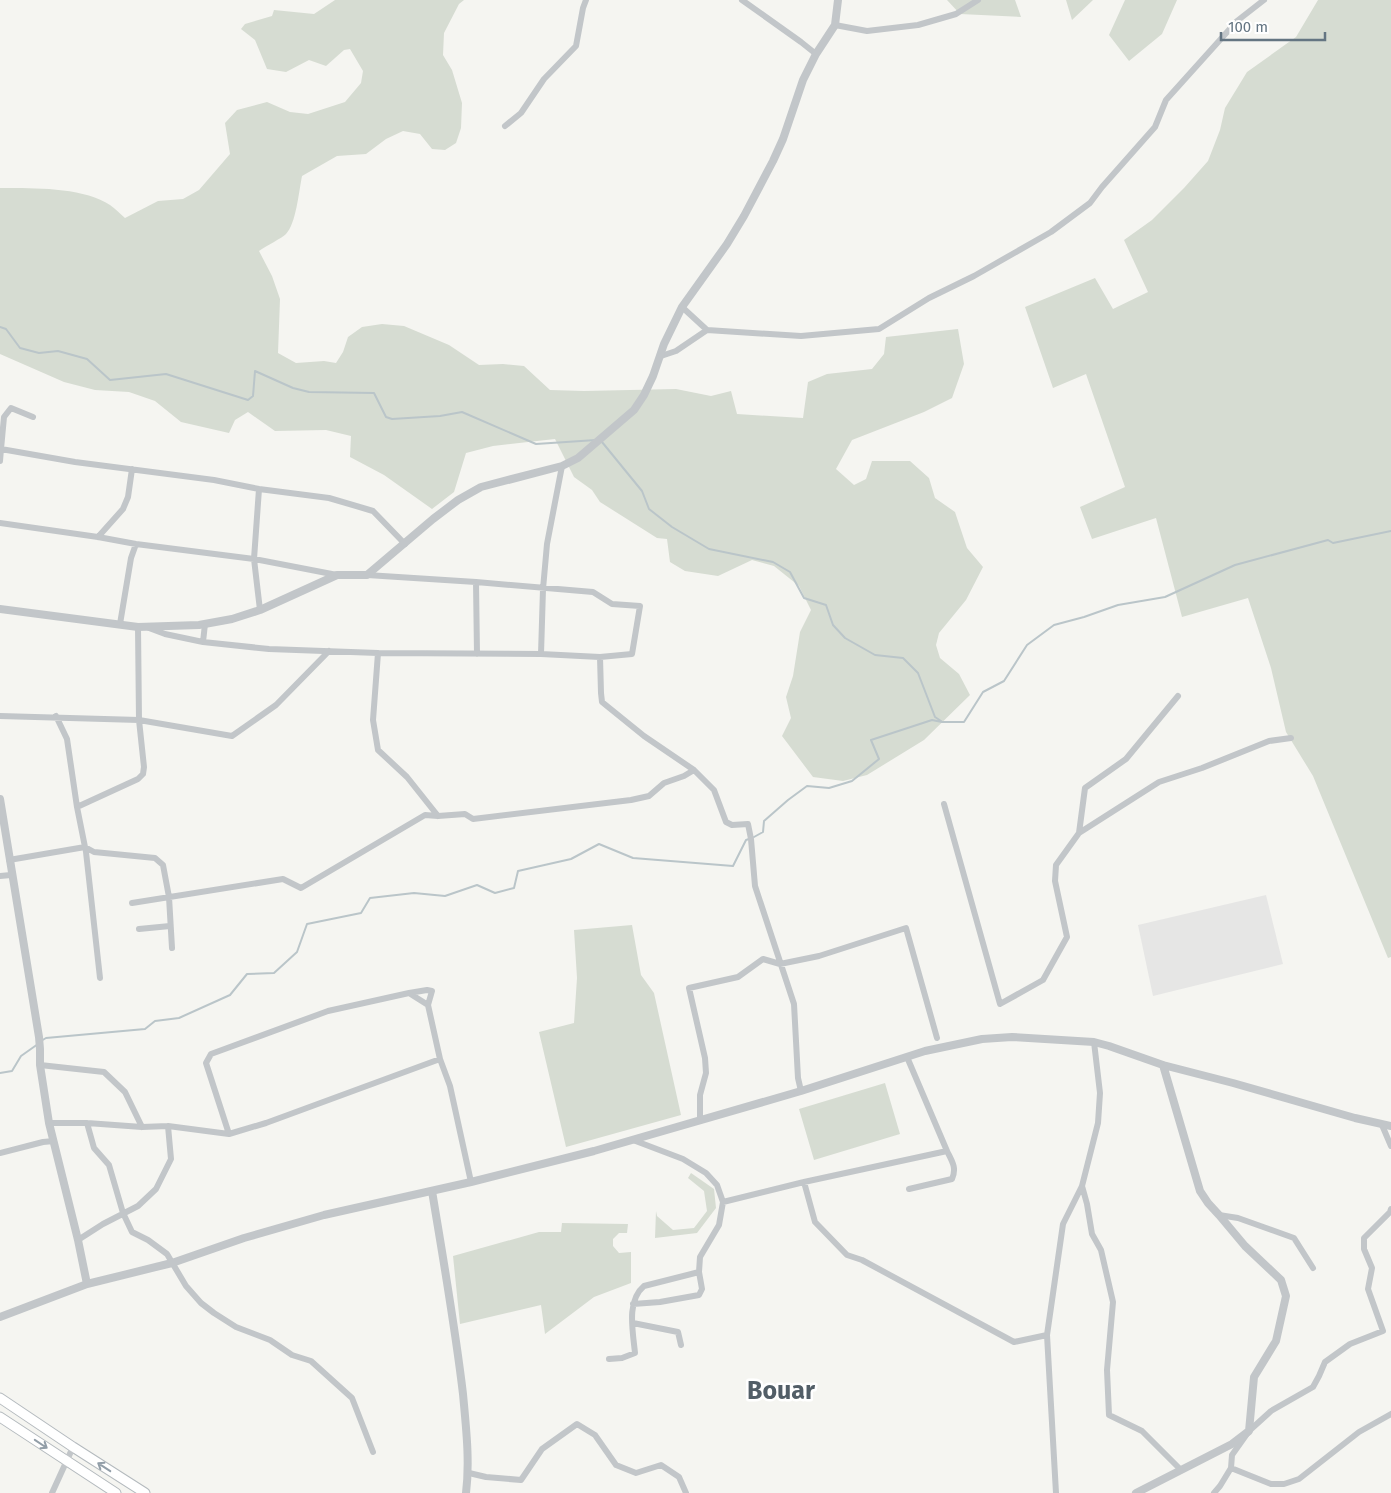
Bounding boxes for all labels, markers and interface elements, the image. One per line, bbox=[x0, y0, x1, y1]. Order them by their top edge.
scale bar bbox=[1221, 10, 1325, 42]
text: 100 m bbox=[1228, 18, 1268, 36]
district label: Bouar bbox=[747, 1376, 816, 1406]
one-way arrow bbox=[33, 1439, 47, 1449]
one-way arrow bbox=[97, 1461, 111, 1472]

